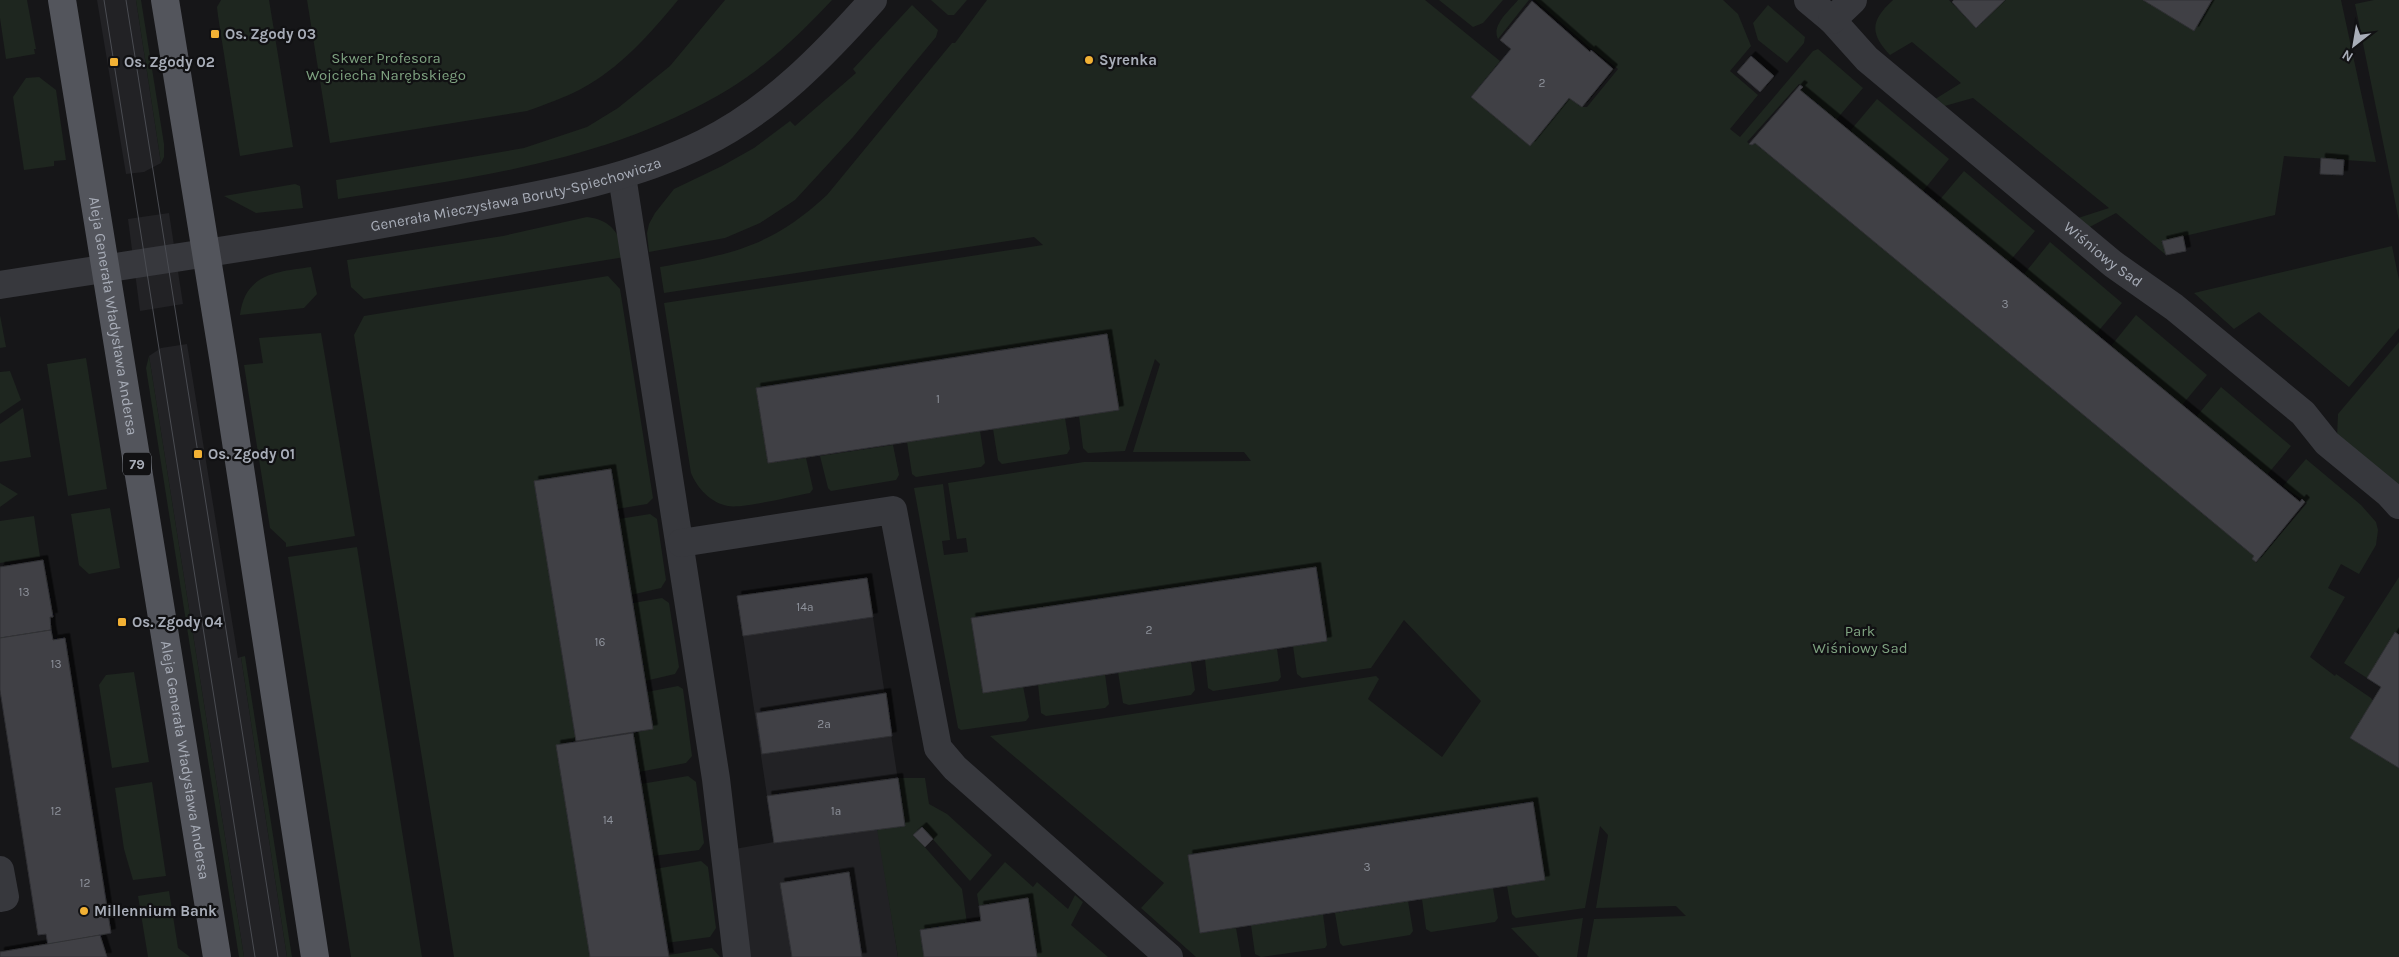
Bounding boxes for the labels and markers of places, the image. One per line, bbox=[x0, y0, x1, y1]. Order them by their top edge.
place label: Os. Zgody 03 bbox=[225, 25, 316, 43]
marker: Os. Zgody 03 bbox=[209, 28, 221, 40]
place label: Syrenka bbox=[1099, 51, 1157, 69]
place label: Os. Zgody 02 bbox=[124, 53, 215, 71]
marker: Syrenka bbox=[1083, 54, 1095, 66]
marker: Os. Zgody 02 bbox=[108, 56, 120, 68]
place label: Os. Zgody 01 bbox=[208, 445, 295, 463]
marker: Os. Zgody 01 bbox=[192, 448, 204, 460]
place label: Os. Zgody 04 bbox=[132, 613, 223, 631]
marker: Os. Zgody 04 bbox=[116, 616, 128, 628]
place label: Millennium Bank bbox=[94, 902, 217, 920]
marker: Millennium Bank bbox=[78, 905, 90, 917]

